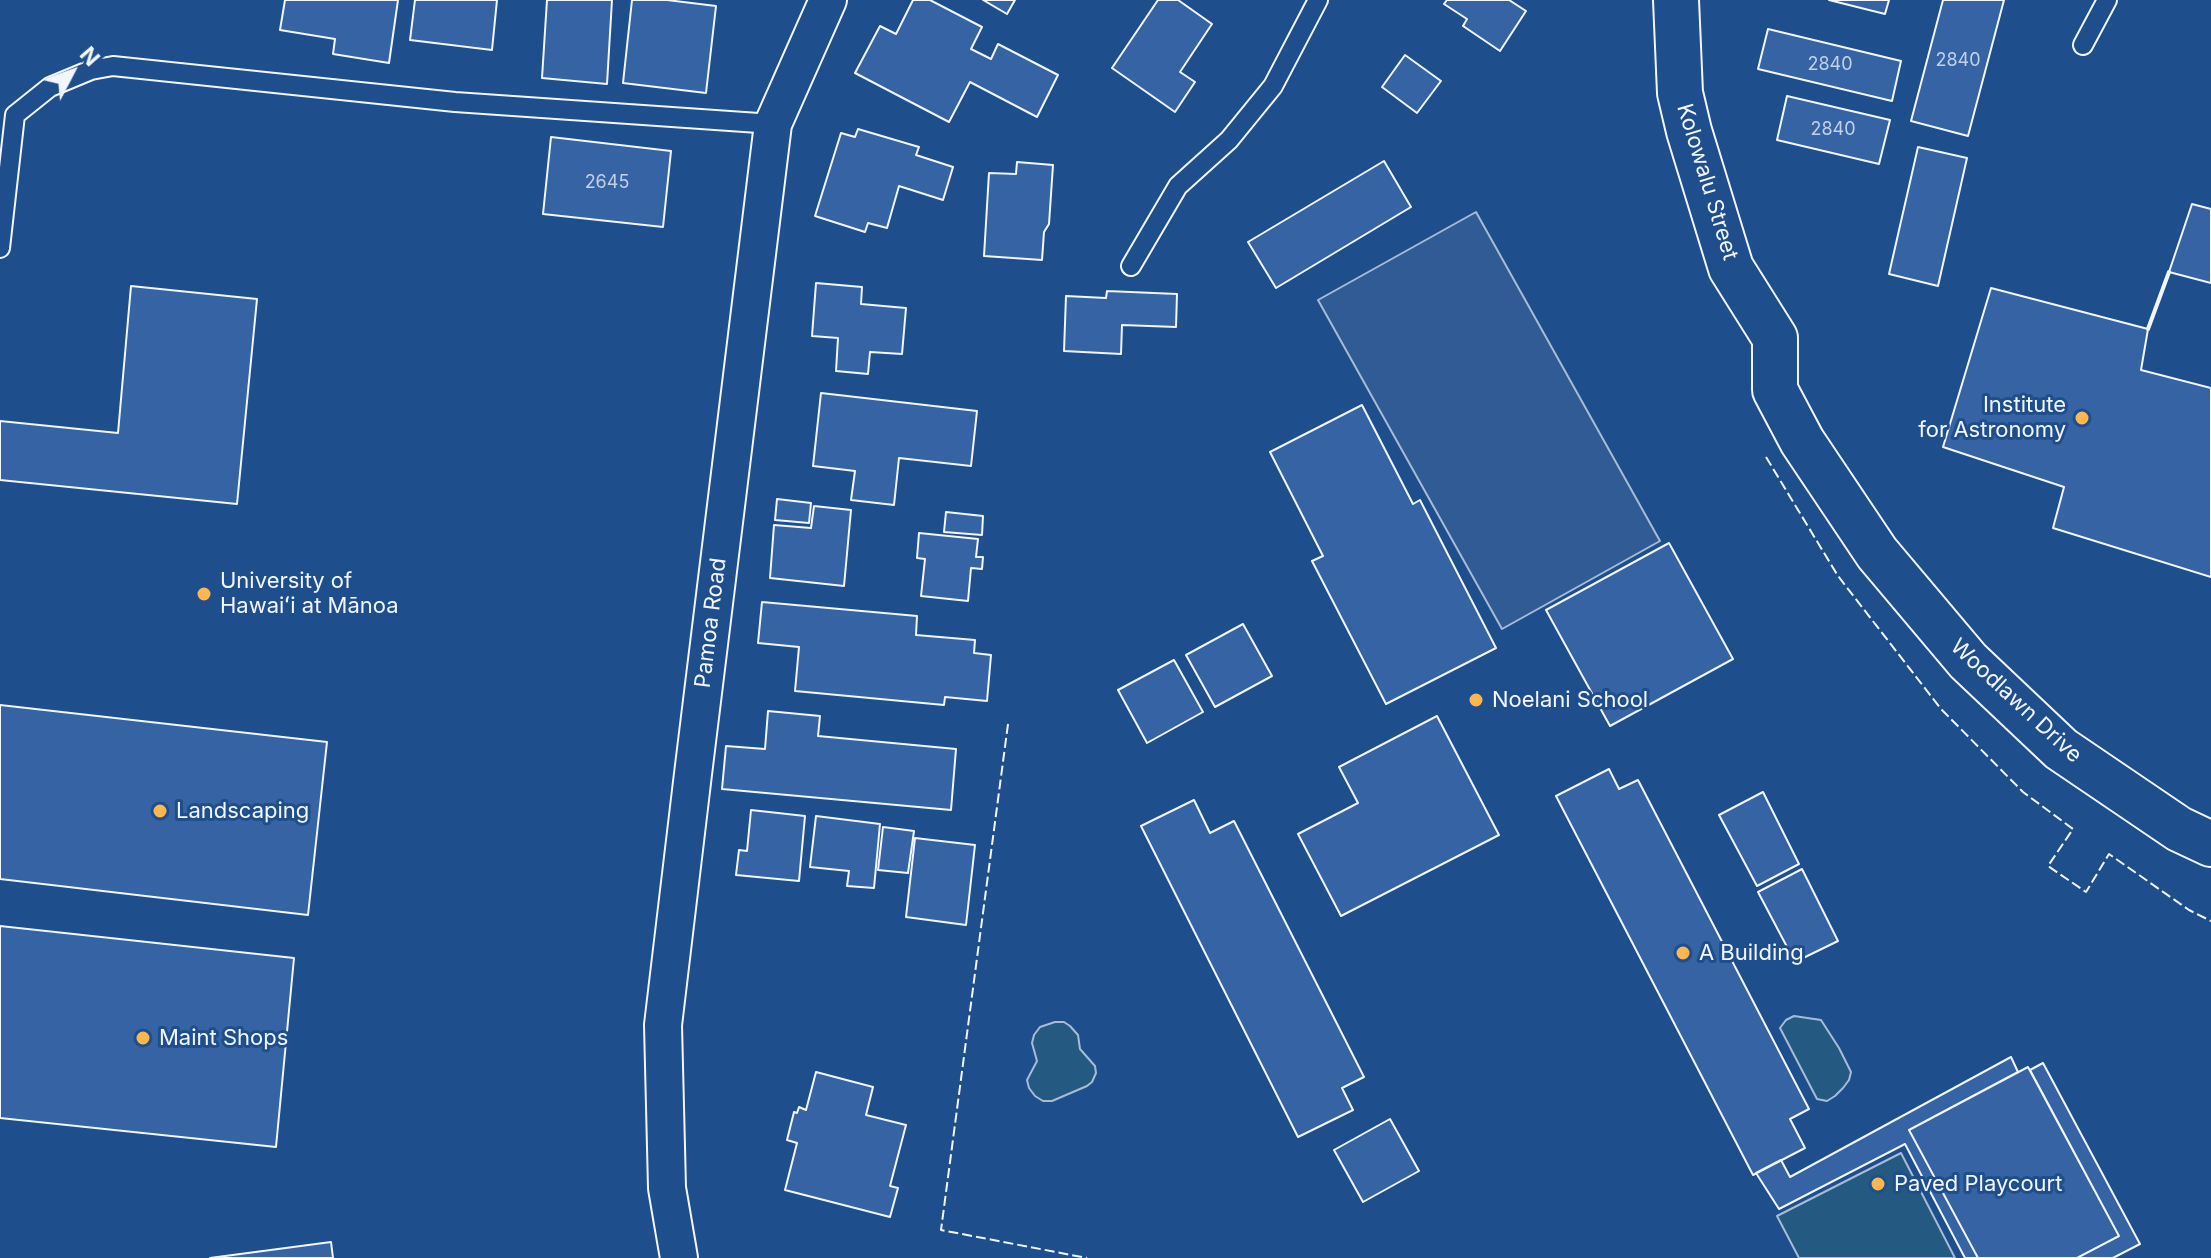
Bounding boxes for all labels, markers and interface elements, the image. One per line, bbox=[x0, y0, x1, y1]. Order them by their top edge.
north arrow bbox=[32, 32, 112, 112]
text: N bbox=[75, 41, 105, 71]
house number: 2840 bbox=[1935, 50, 1981, 72]
house number: 2840 bbox=[1807, 54, 1853, 76]
street label: Kolowalu Street bbox=[1671, 101, 1743, 263]
house number: 2840 bbox=[1810, 119, 1856, 141]
house number: 2645 bbox=[585, 172, 629, 194]
place label: Institute for Astronomy bbox=[1918, 392, 2066, 444]
marker: Institute for Astronomy bbox=[2073, 409, 2091, 427]
street label: Pamoa Road bbox=[690, 557, 732, 689]
place label: University of Hawaiʻi at Mānoa bbox=[220, 568, 399, 620]
marker: University of Hawaiʻi at Mānoa bbox=[195, 585, 213, 603]
street label: Woodlawn Drive bbox=[1945, 633, 2087, 769]
place label: Noelani School bbox=[1492, 687, 1648, 713]
marker: Noelani School bbox=[1467, 691, 1485, 709]
place label: Landscaping bbox=[176, 798, 309, 824]
marker: Landscaping bbox=[151, 802, 169, 820]
place label: A Building bbox=[1699, 940, 1804, 966]
marker: A Building bbox=[1674, 944, 1692, 962]
place label: Maint Shops bbox=[159, 1025, 288, 1051]
marker: Maint Shops bbox=[134, 1029, 152, 1047]
place label: Paved Playcourt bbox=[1894, 1171, 2062, 1197]
marker: Paved Playcourt bbox=[1869, 1175, 1887, 1193]

